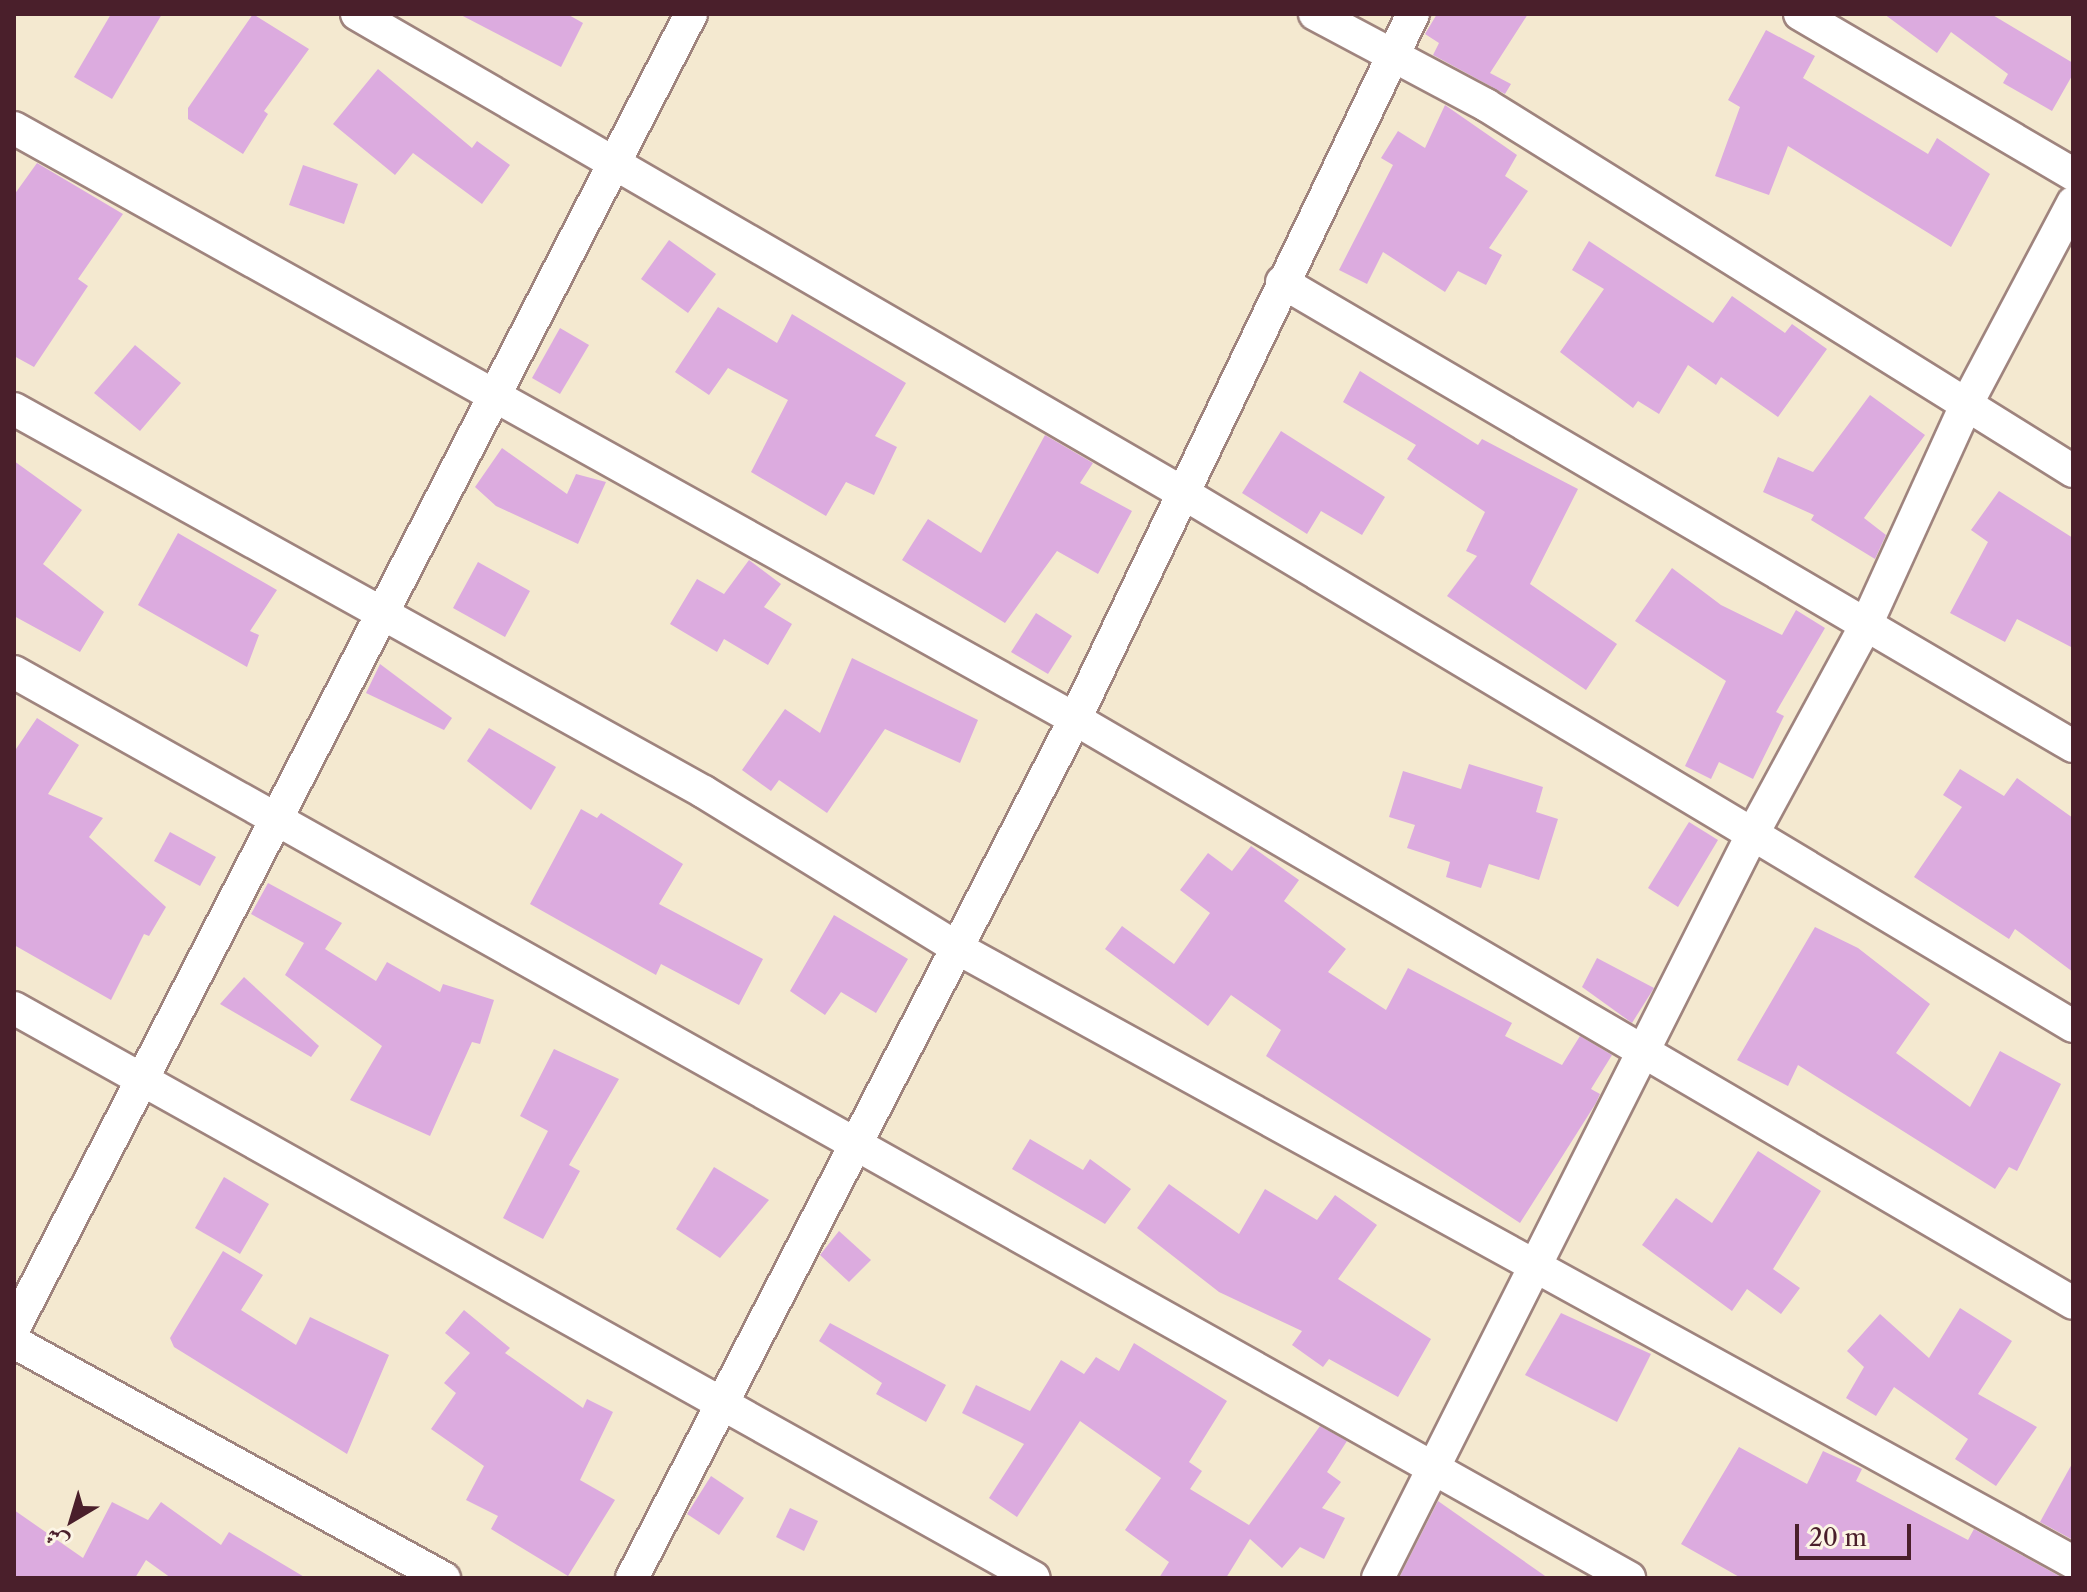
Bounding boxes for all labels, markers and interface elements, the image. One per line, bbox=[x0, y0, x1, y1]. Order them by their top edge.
north arrow bbox=[32, 1480, 112, 1560]
scale bar bbox=[1799, 1508, 1915, 1558]
text: ش bbox=[40, 1522, 74, 1557]
text: 20 m bbox=[1809, 1523, 1867, 1552]

